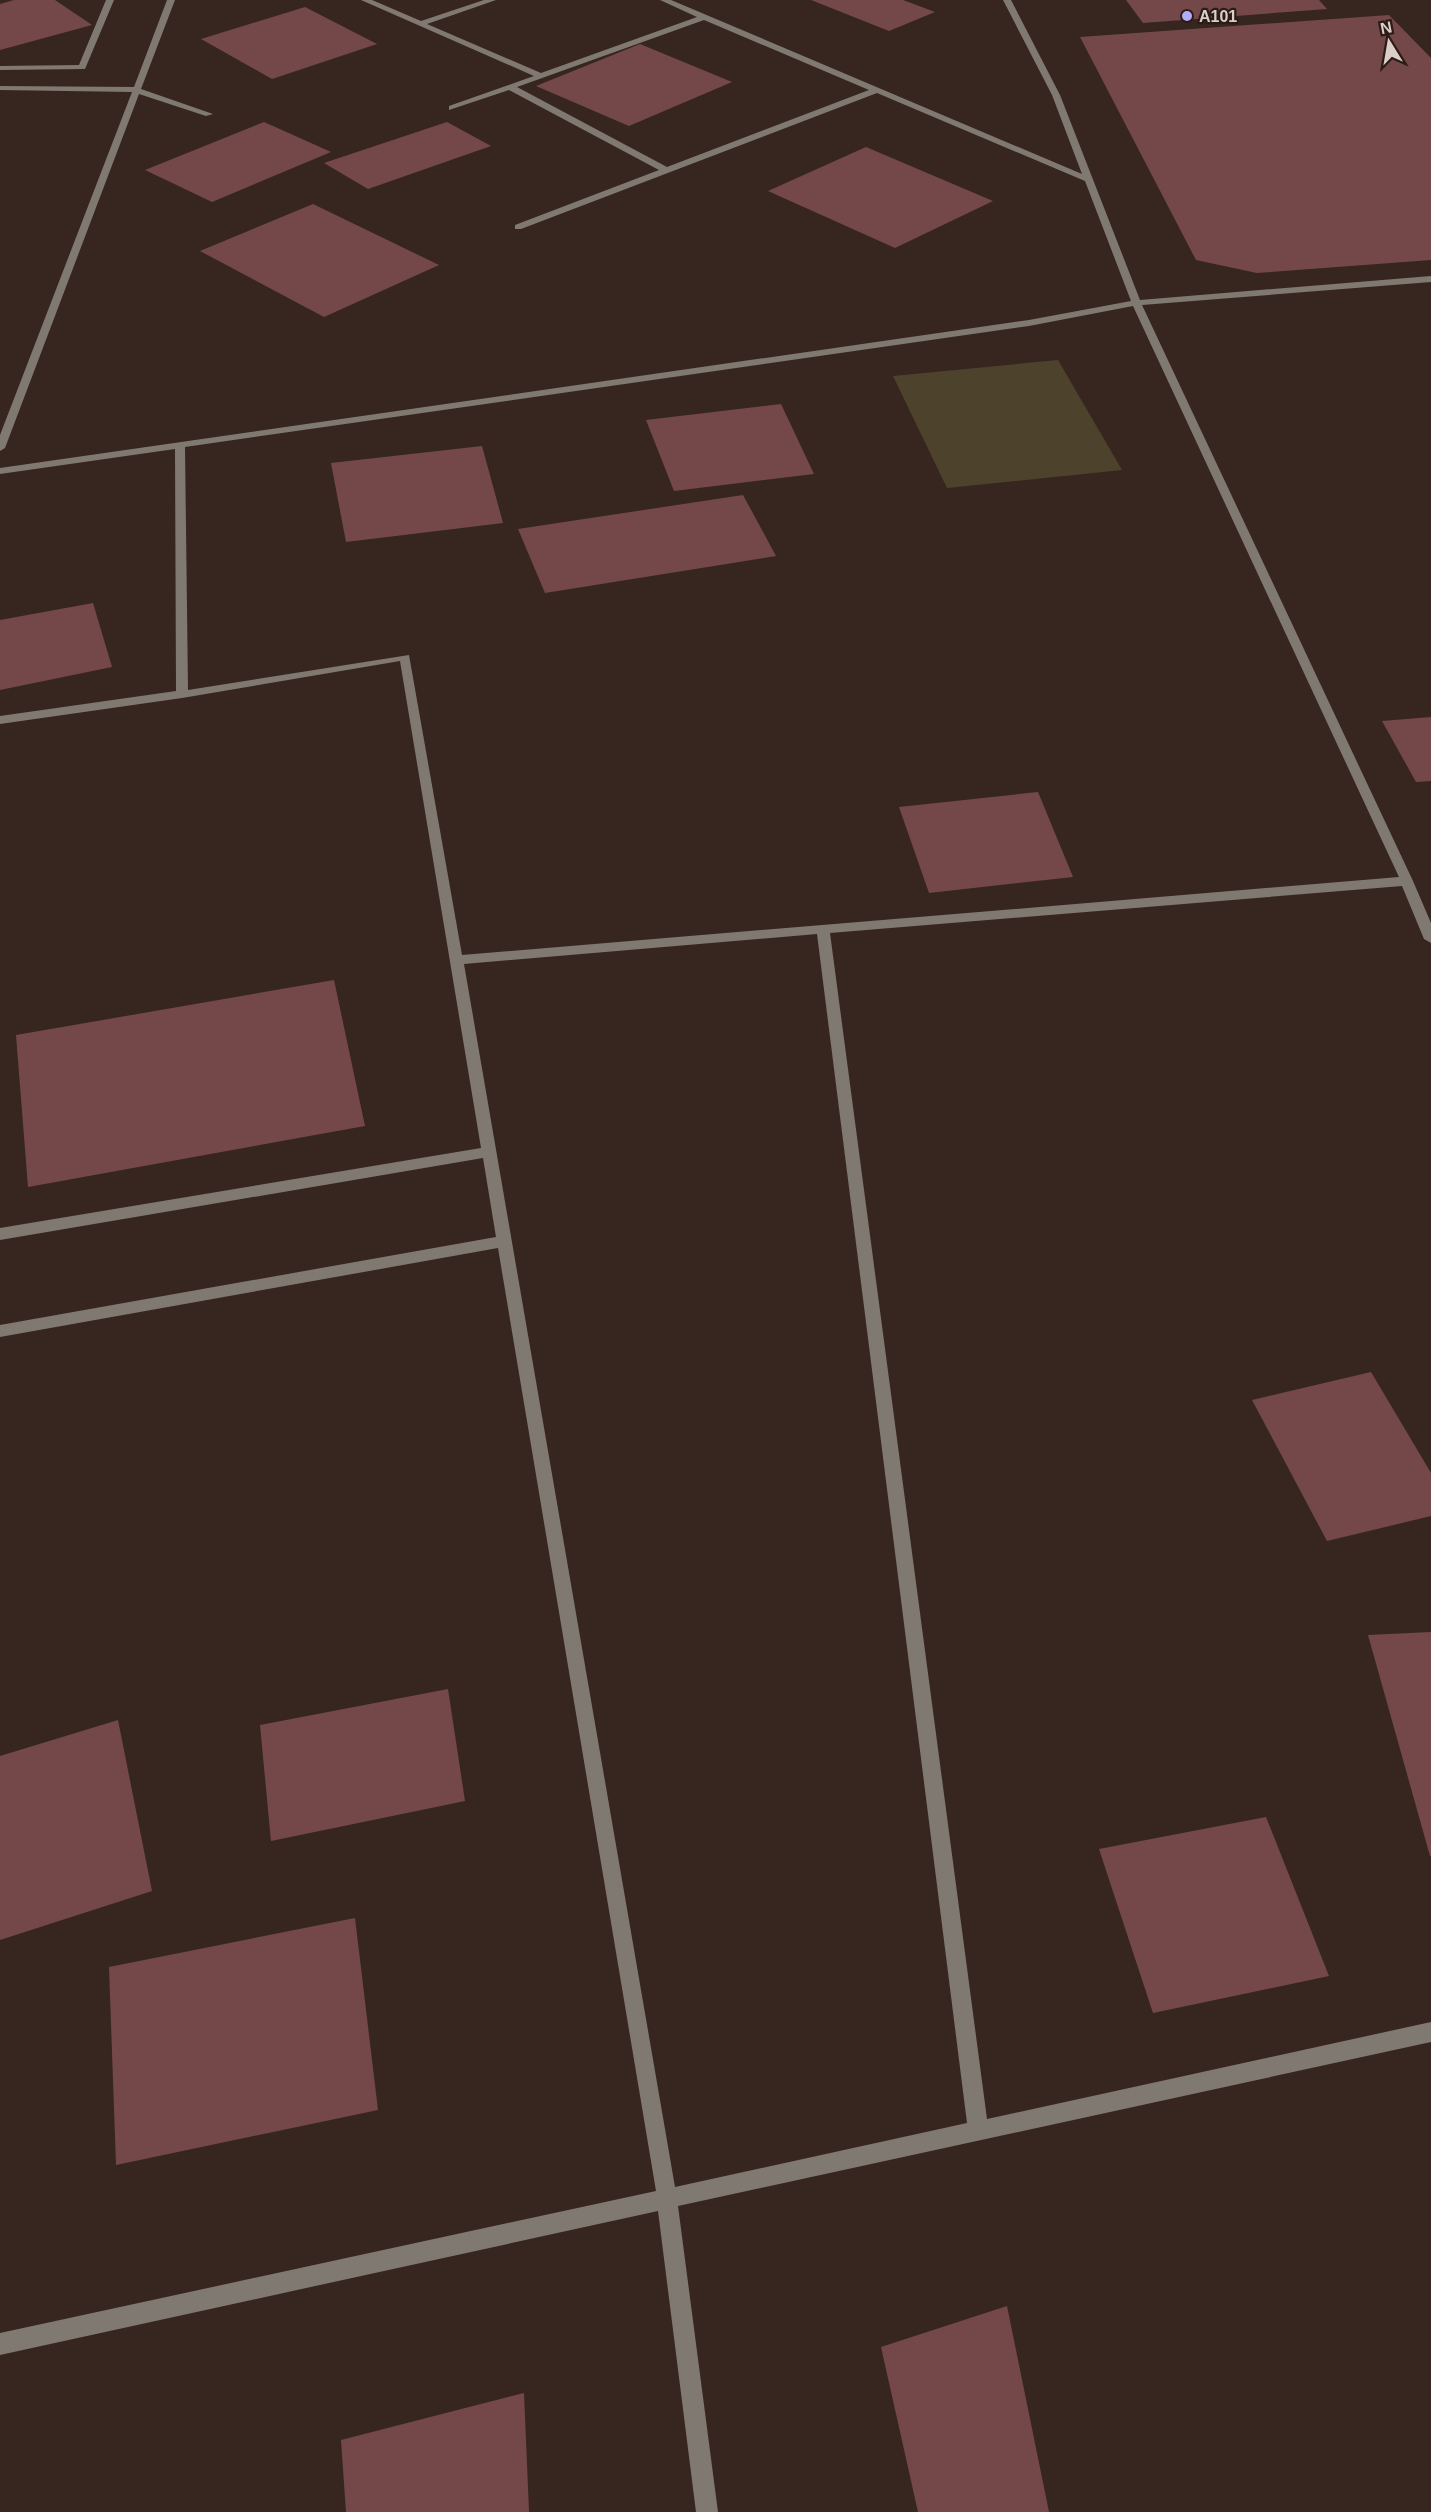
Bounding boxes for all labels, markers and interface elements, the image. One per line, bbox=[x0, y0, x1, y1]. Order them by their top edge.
place label: A101 bbox=[1199, 8, 1237, 25]
marker: A101 bbox=[1180, 9, 1194, 23]
north arrow bbox=[1359, 12, 1419, 72]
text: N bbox=[1379, 18, 1394, 37]

